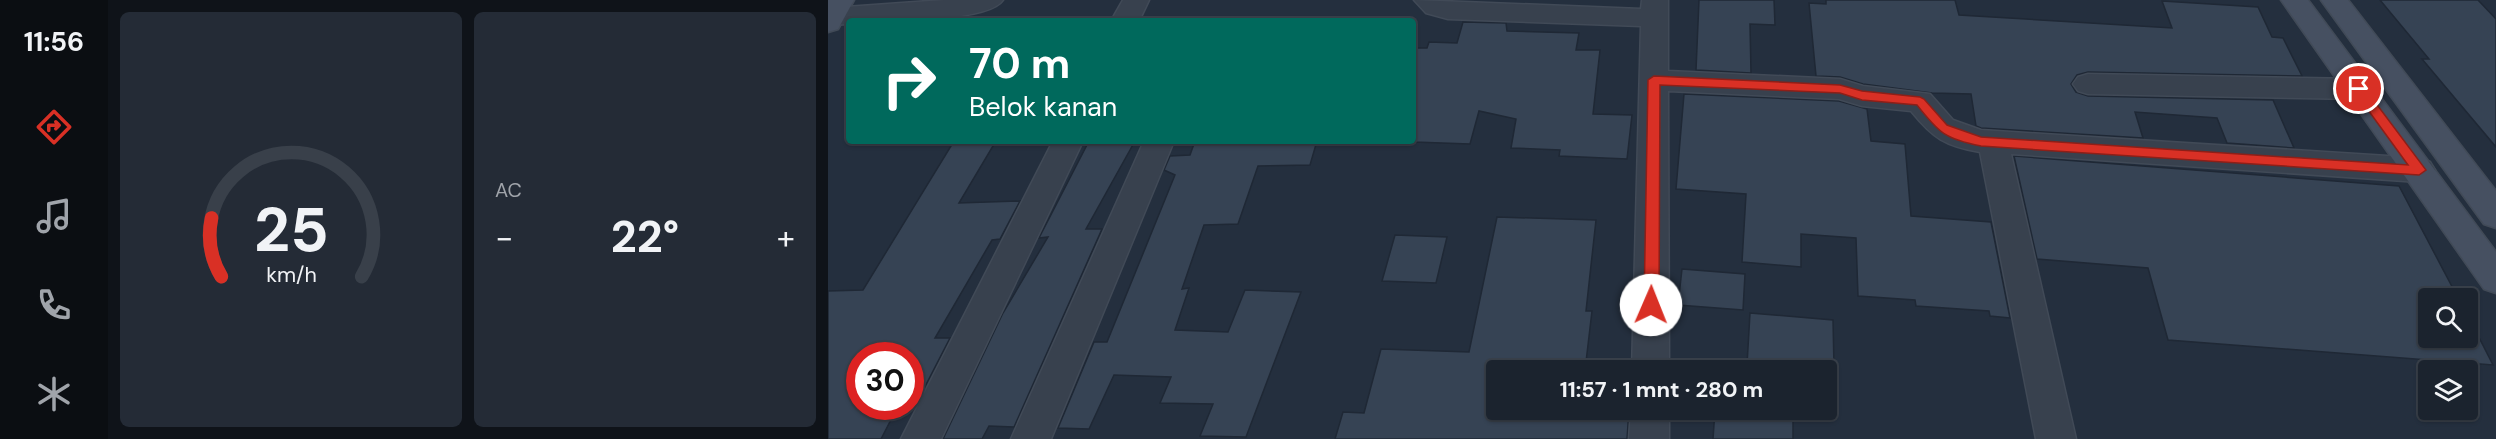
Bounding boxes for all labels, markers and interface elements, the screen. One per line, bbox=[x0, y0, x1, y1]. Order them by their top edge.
text: 11:56 bbox=[24, 24, 84, 59]
text: 70 m bbox=[969, 36, 1070, 91]
icon: right bbox=[870, 42, 948, 120]
pin bbox=[2333, 63, 2384, 114]
icon: arrive bbox=[2342, 72, 2375, 105]
text: Belok kanan bbox=[969, 89, 1117, 124]
icon: directions bbox=[33, 106, 75, 148]
text: AC bbox=[495, 177, 522, 203]
text: 25 bbox=[254, 189, 328, 270]
icon: music bbox=[33, 195, 75, 237]
text: 22° bbox=[611, 207, 679, 266]
text: − bbox=[495, 216, 513, 259]
text: + bbox=[777, 216, 795, 259]
text: km/h bbox=[266, 261, 316, 289]
position arrow bbox=[1619, 273, 1683, 337]
icon: phone bbox=[33, 284, 75, 326]
map controls bbox=[2418, 288, 2478, 420]
button: search bbox=[2418, 288, 2478, 348]
speed limit sign: 30 bbox=[846, 342, 924, 420]
button: layers bbox=[2418, 360, 2478, 420]
icon: climate bbox=[33, 373, 75, 415]
text: 11:57 · 1 mnt · 280 m bbox=[1560, 375, 1763, 404]

